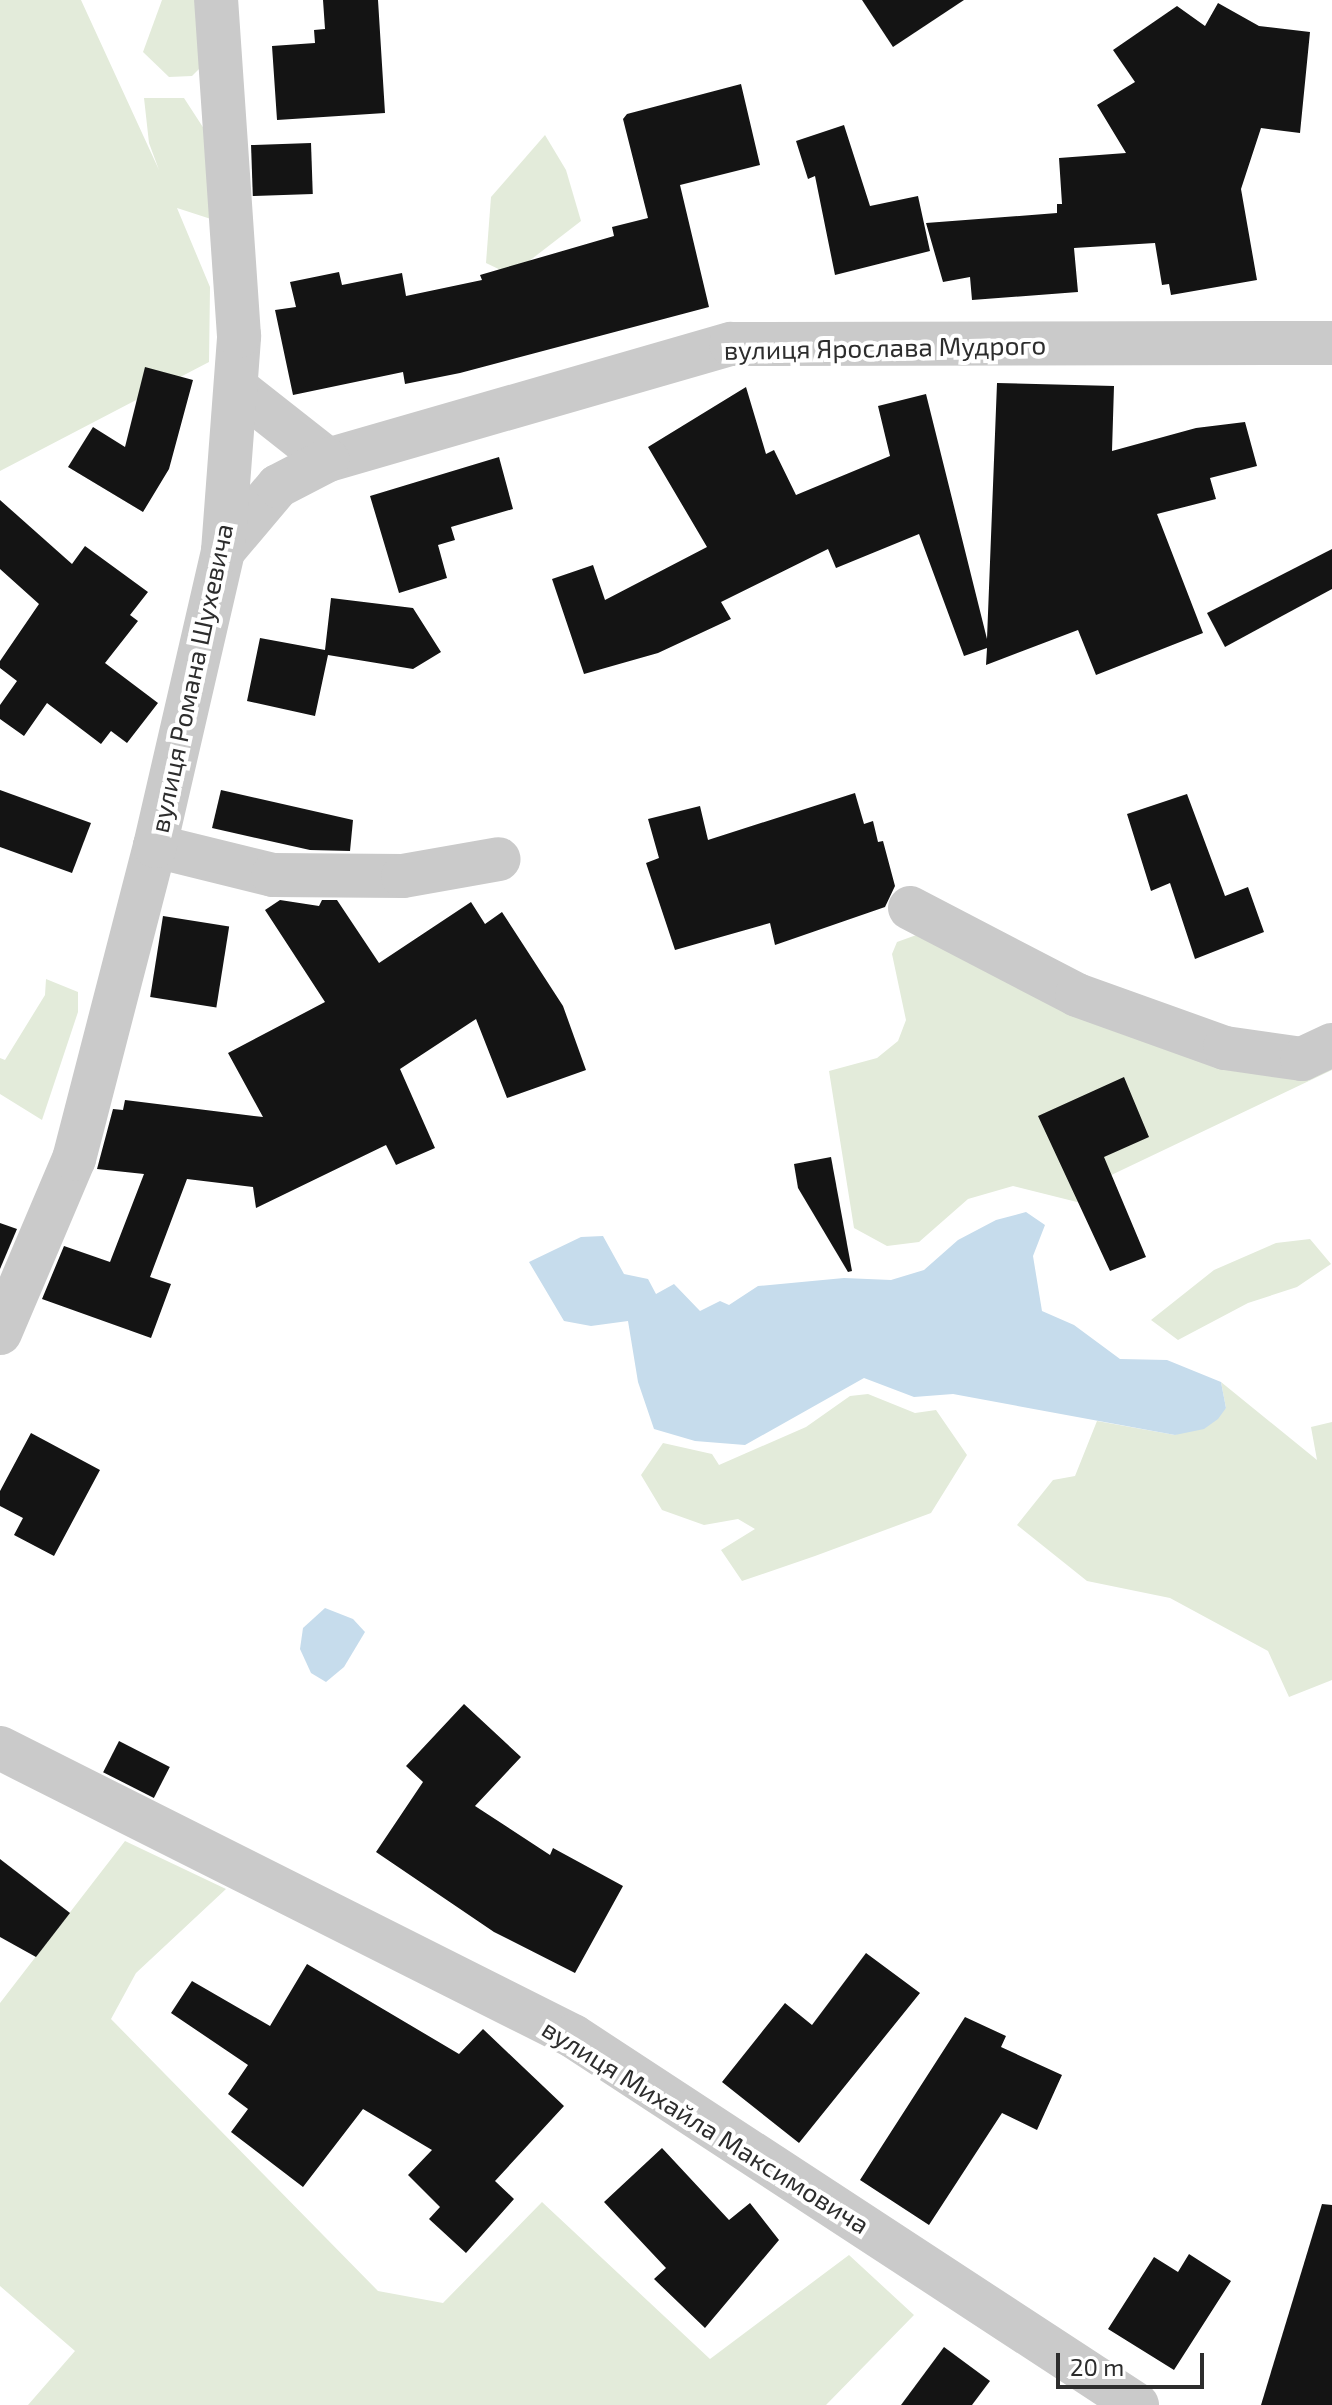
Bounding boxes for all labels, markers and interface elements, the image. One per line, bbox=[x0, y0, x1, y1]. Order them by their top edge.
street label: вулиця Ярослава Мудрого bbox=[724, 329, 1046, 365]
street label: вулиця Романа Шухевича bbox=[143, 521, 239, 835]
street label: вулиця Михайла Максимовича bbox=[537, 2012, 875, 2240]
scale bar bbox=[1060, 2337, 1208, 2387]
text: 20 m bbox=[1070, 2352, 1124, 2381]

